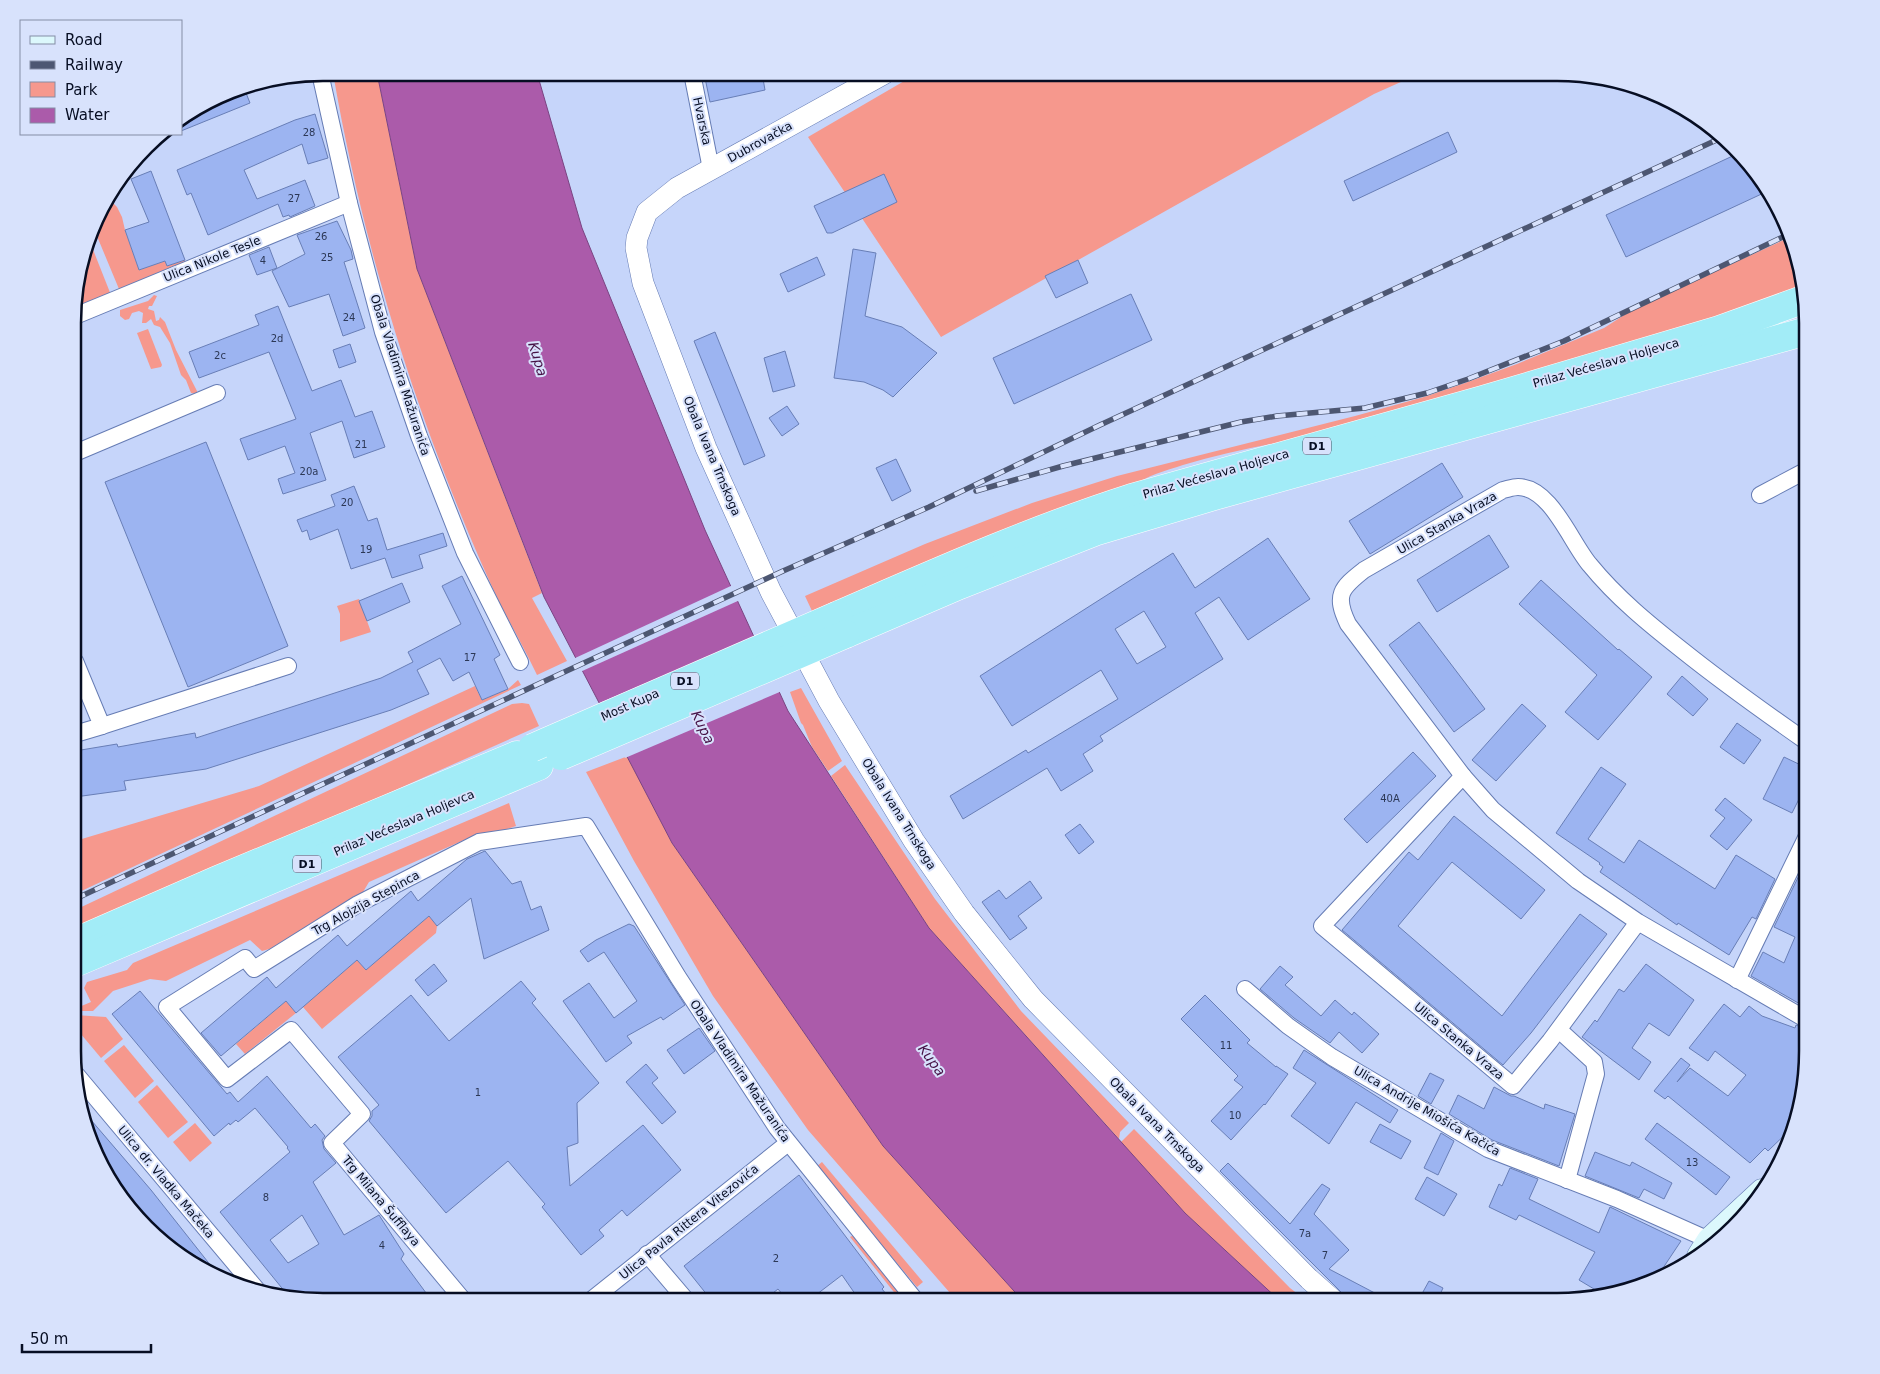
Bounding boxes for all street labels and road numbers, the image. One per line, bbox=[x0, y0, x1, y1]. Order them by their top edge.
street label: Hvarska bbox=[690, 96, 714, 146]
street label: Dubrovačka bbox=[725, 119, 795, 165]
street label: Ulica Nikole Tesle bbox=[161, 233, 263, 285]
street label: Obala Vladimira Mažuranića bbox=[367, 293, 433, 457]
street label: Prilaz Većeslava Holjevca bbox=[1531, 335, 1681, 391]
street label: Obala Ivana Trnskoga bbox=[680, 394, 744, 518]
road number: D1 bbox=[1303, 438, 1331, 454]
street label: Prilaz Većeslava Holjevca bbox=[1141, 446, 1291, 502]
street label: Ulica Stanka Vraza bbox=[1395, 489, 1499, 557]
road number: D1 bbox=[671, 672, 699, 689]
street label: Most Kupa bbox=[599, 686, 661, 724]
street label: Obala Ivana Trnskoga bbox=[859, 756, 939, 872]
street label: Prilaz Većeslava Holjevca bbox=[332, 787, 476, 859]
road number: D1 bbox=[293, 856, 321, 872]
street label: Trg Alojzija Stepinca bbox=[309, 868, 422, 939]
street label: Obala Vladimira Mažuranića bbox=[687, 997, 793, 1145]
street label: Ulica Stanka Vraza bbox=[1411, 999, 1507, 1083]
street label: Ulica Andrije Miošića Kačića bbox=[1351, 1063, 1503, 1159]
street label: Obala Ivana Trnskoga bbox=[1107, 1075, 1207, 1175]
street label: Ulica dr. Vladka Mačeka bbox=[115, 1123, 217, 1241]
street label: Trg Milana Šufflaya bbox=[339, 1152, 424, 1249]
street label: Ulica Pavla Rittera Vitezovića bbox=[617, 1162, 761, 1282]

